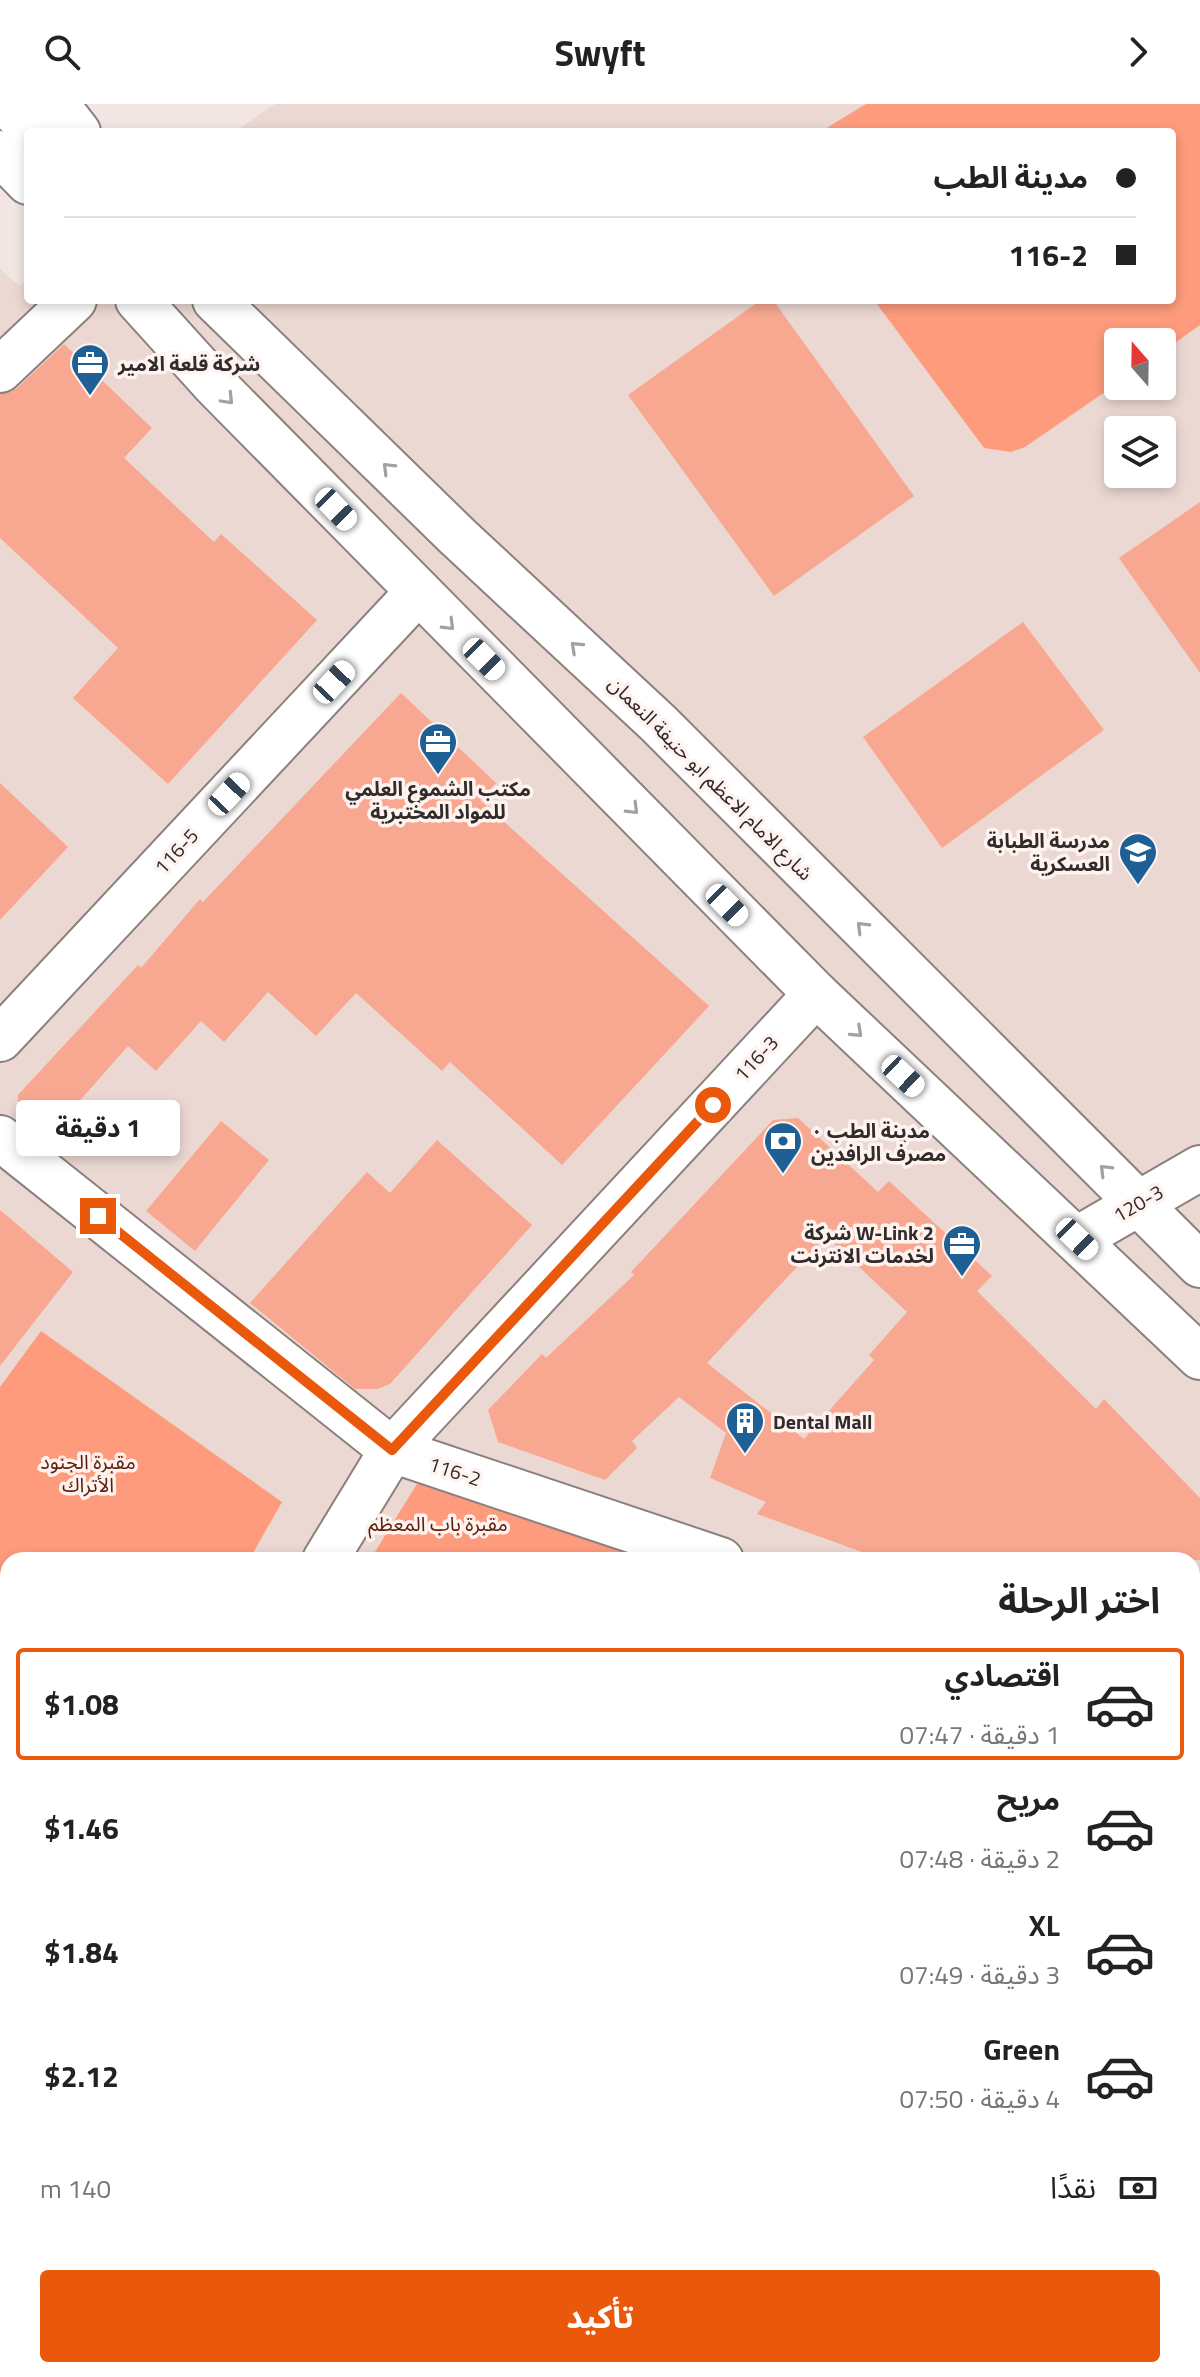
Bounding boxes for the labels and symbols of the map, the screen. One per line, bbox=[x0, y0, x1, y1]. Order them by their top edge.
north arrow bbox=[1104, 328, 1176, 400]
office icon: شركة قلعة الامير bbox=[69, 342, 111, 397]
place label: شركة قلعة الامير bbox=[117, 348, 260, 379]
one-way arrow bbox=[219, 390, 233, 404]
one-way arrow bbox=[383, 462, 397, 477]
car bbox=[311, 483, 361, 535]
one-way arrow bbox=[440, 616, 454, 630]
car bbox=[459, 634, 509, 684]
one-way arrow bbox=[571, 642, 586, 656]
car bbox=[309, 656, 359, 708]
street label: شارع الامام الاعظم ابو حنيفة النعمان bbox=[601, 668, 821, 888]
office icon: مكتب الشموع العلمي للمواد المختبرية bbox=[417, 721, 459, 776]
car bbox=[204, 768, 254, 820]
place label: مكتب الشموع العلمي للمواد المختبرية bbox=[345, 773, 531, 827]
one-way arrow bbox=[623, 800, 638, 814]
street label: 116-5 bbox=[146, 821, 206, 881]
place label: مدرسة الطبابة العسكرية bbox=[987, 825, 1110, 879]
school or university icon: مدرسة الطبابة العسكرية bbox=[1117, 831, 1159, 886]
car bbox=[702, 880, 752, 930]
one-way arrow bbox=[857, 922, 871, 936]
one-way arrow bbox=[847, 1023, 862, 1037]
street label: 116-3 bbox=[726, 1028, 786, 1088]
car bbox=[877, 1051, 929, 1101]
route start bbox=[695, 1087, 731, 1123]
callout: 1 دقيقة bbox=[16, 1100, 180, 1156]
place label: مدينة الطب ٠ مصرف الرافدين bbox=[811, 1115, 946, 1169]
bank icon: مدينة الطب ٠ مصرف الرافدين bbox=[762, 1120, 804, 1175]
one-way arrow bbox=[1100, 1165, 1114, 1180]
street label: 120-3 bbox=[1107, 1176, 1169, 1230]
route end bbox=[80, 1198, 116, 1234]
car bbox=[1051, 1214, 1103, 1264]
place label: شركة W-Link 2 لخدمات الانترنت bbox=[790, 1217, 934, 1271]
office icon: شركة W-Link 2 لخدمات الانترنت bbox=[941, 1223, 983, 1278]
building icon: Dental Mall bbox=[724, 1400, 766, 1455]
place label: Dental Mall bbox=[773, 1406, 873, 1437]
park label: مقبرة الجنود الأتراك bbox=[40, 1446, 136, 1500]
street label: 116-2 bbox=[425, 1448, 485, 1494]
park label: مقبرة باب المعظم bbox=[368, 1508, 508, 1539]

